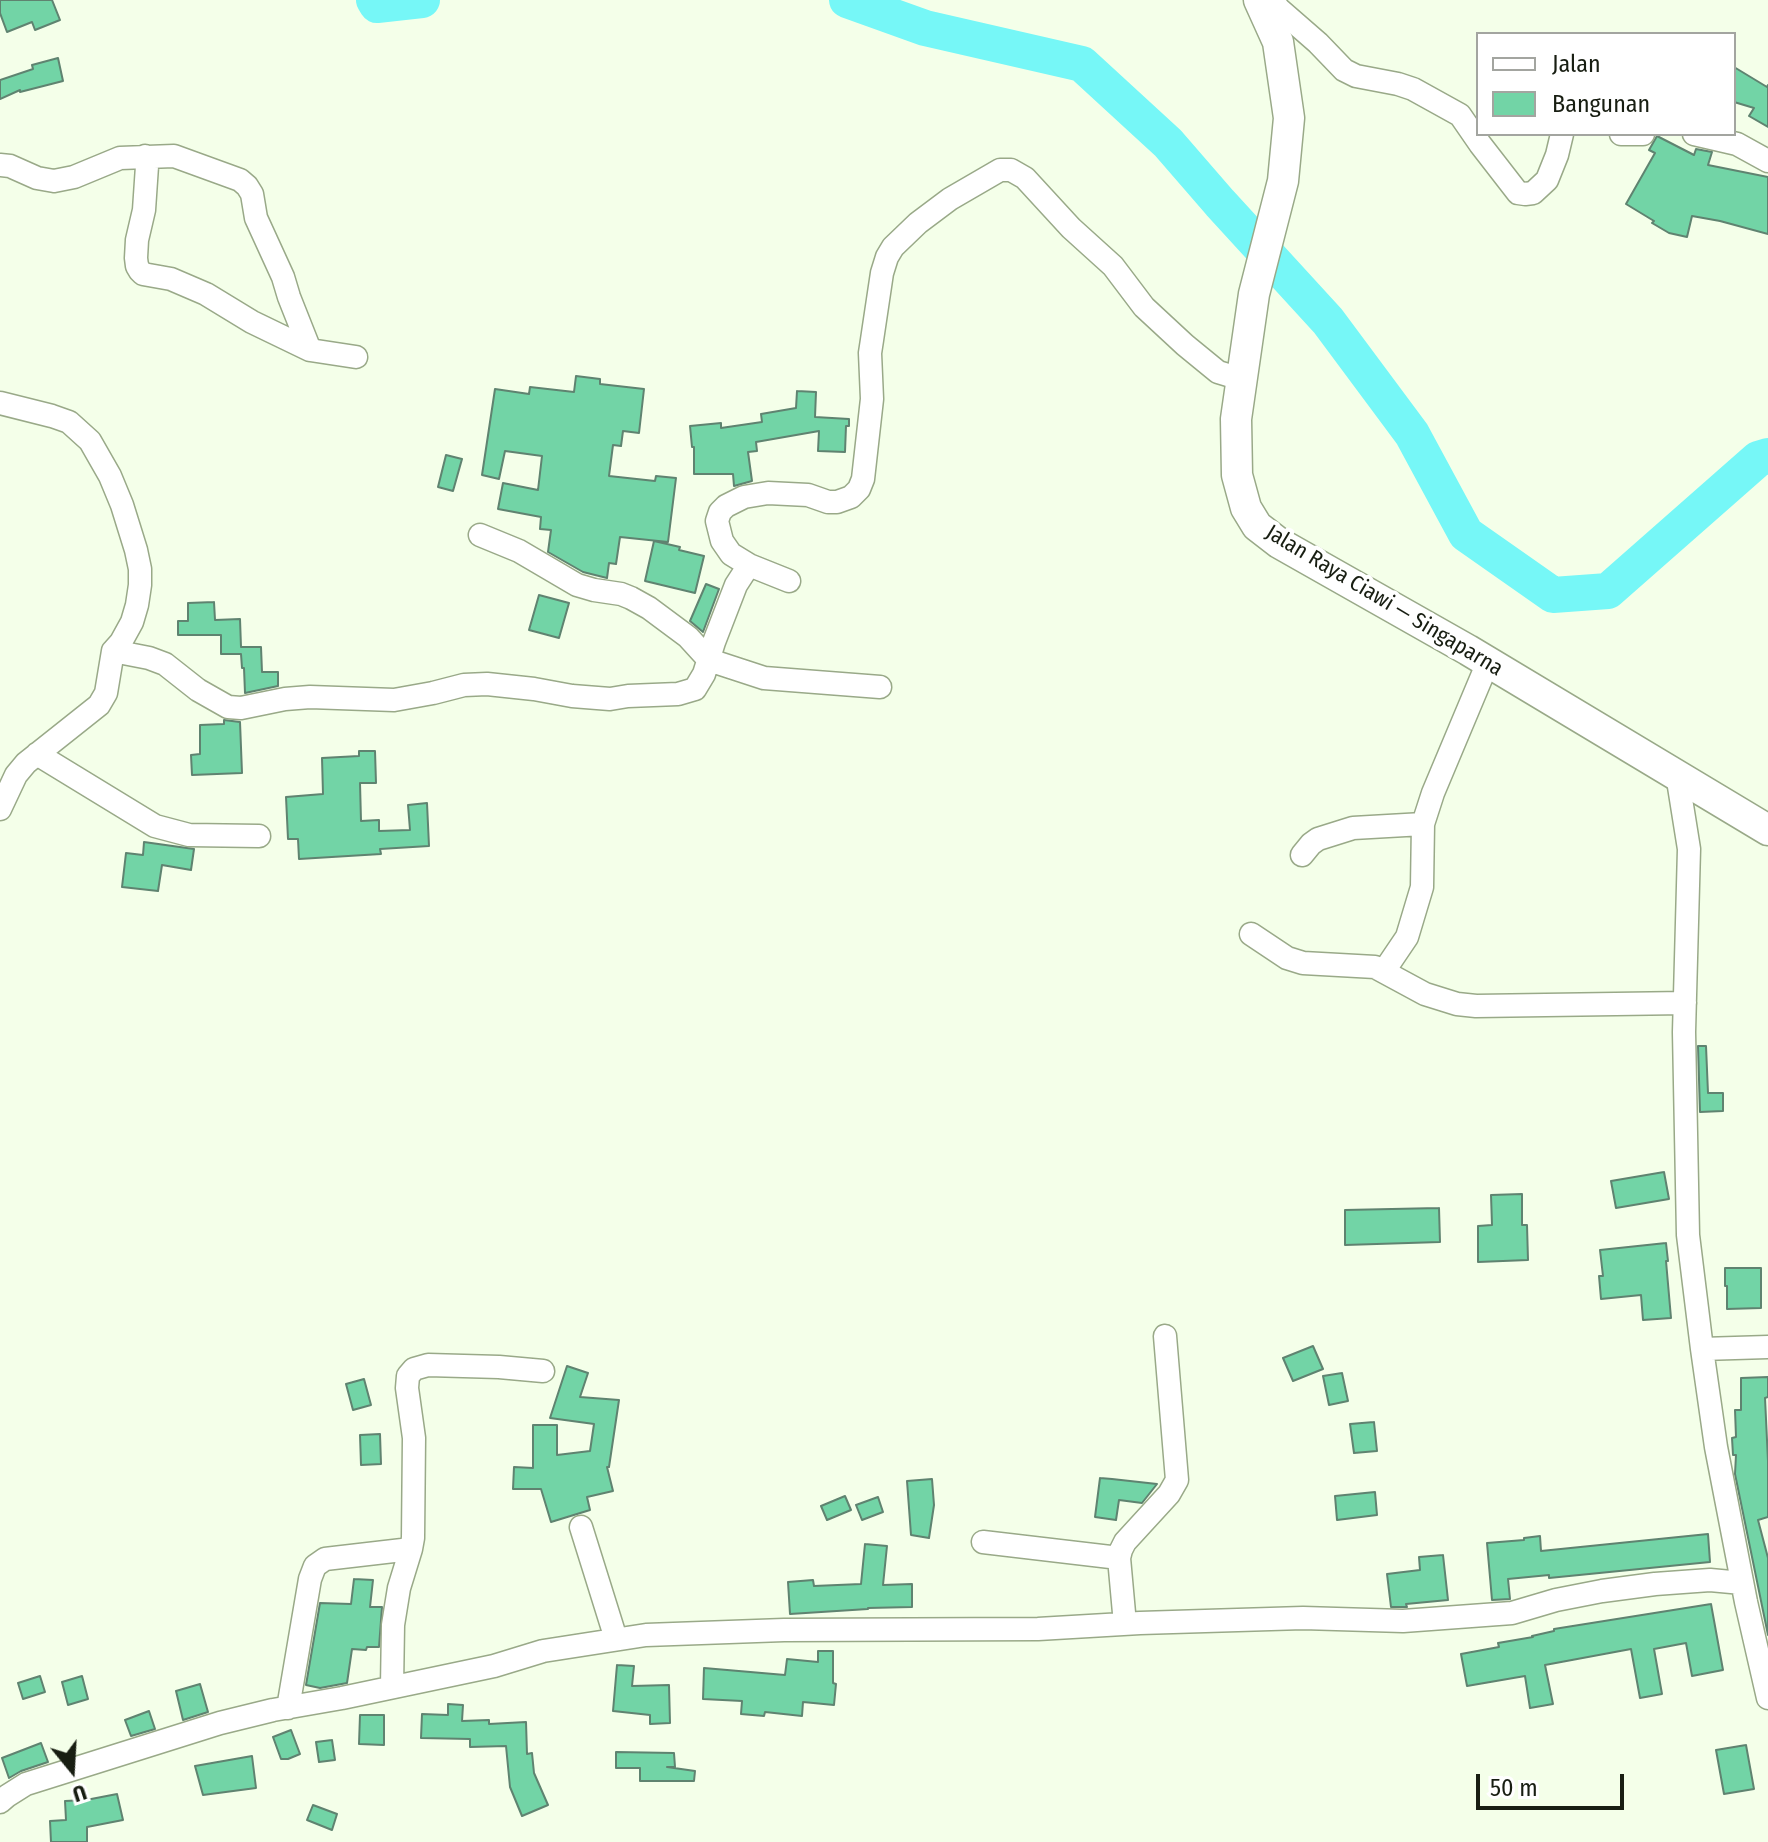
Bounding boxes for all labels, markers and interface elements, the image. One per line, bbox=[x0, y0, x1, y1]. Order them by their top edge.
legend bbox=[1476, 32, 1736, 136]
text: Jalan bbox=[1552, 50, 1601, 78]
text: Bangunan bbox=[1552, 90, 1650, 118]
street label: Jalan Raya Ciawi — Singaparna bbox=[1261, 520, 1507, 682]
north arrow bbox=[32, 1730, 112, 1810]
scale bar bbox=[1480, 1758, 1628, 1808]
text: 50 m bbox=[1490, 1774, 1538, 1802]
text: U bbox=[69, 1778, 90, 1808]

